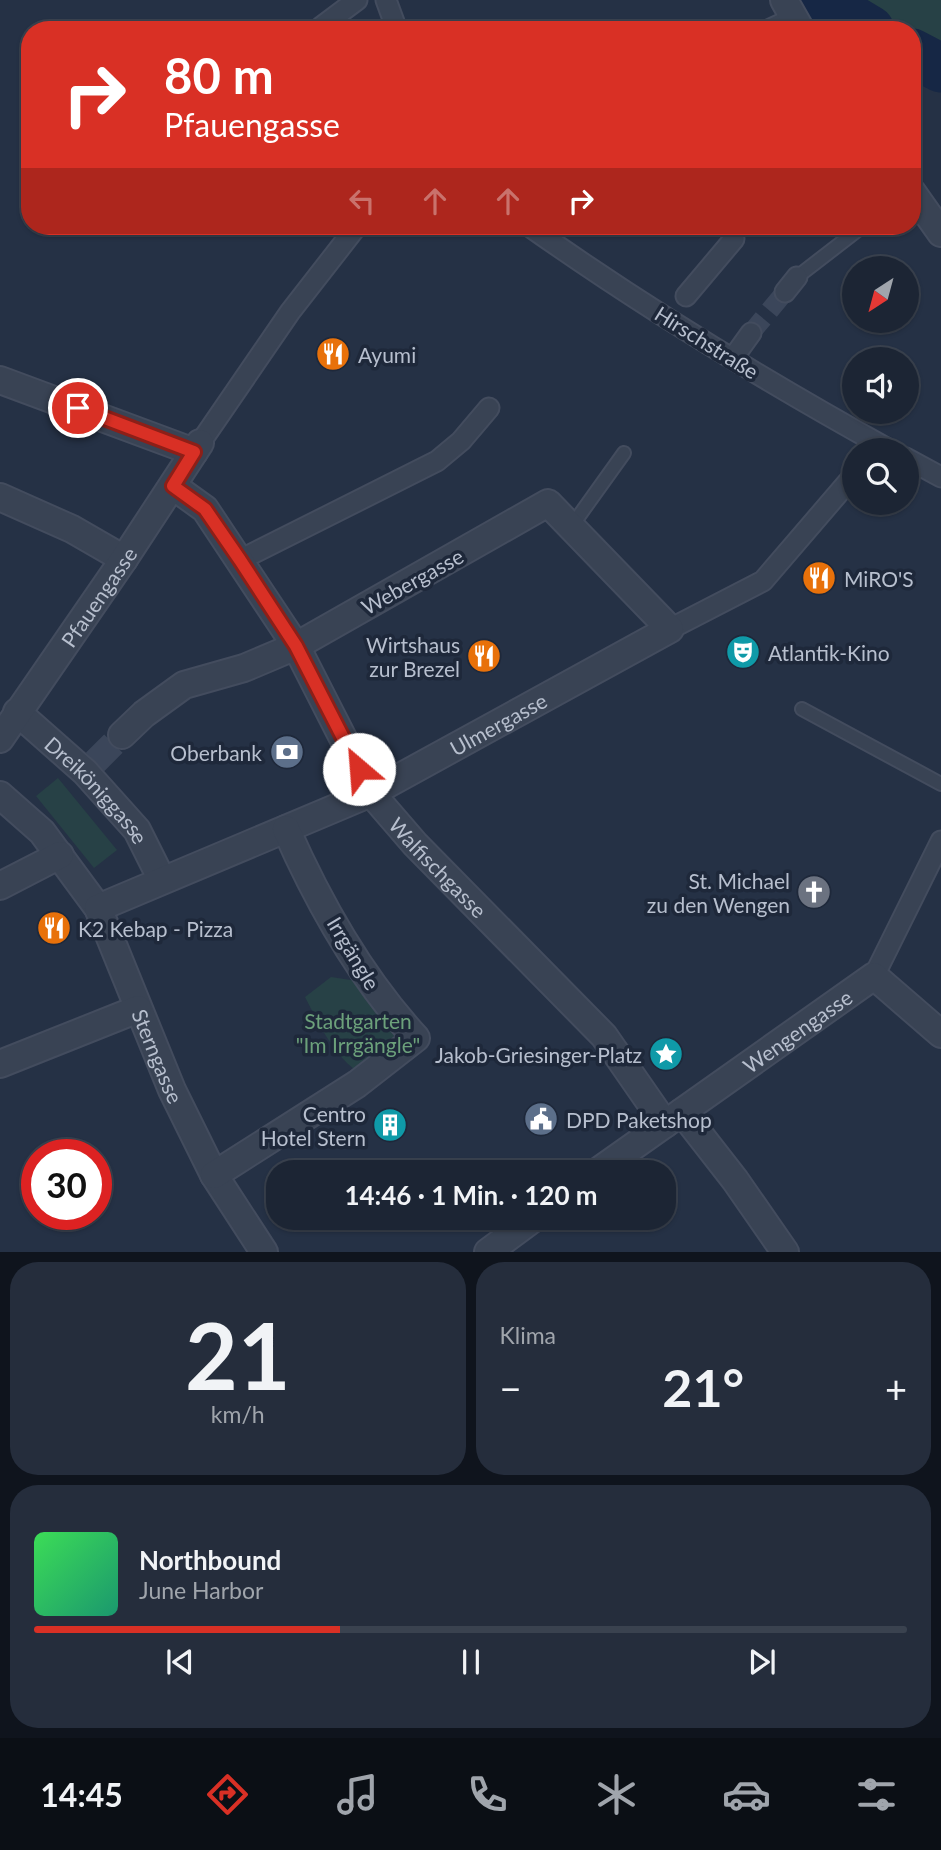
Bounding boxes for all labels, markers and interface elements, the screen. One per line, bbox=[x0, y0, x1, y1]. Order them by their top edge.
text: 80 m bbox=[164, 46, 274, 104]
icon: right bbox=[49, 49, 140, 140]
text: Pfauengasse bbox=[164, 105, 340, 144]
icon: left bbox=[343, 182, 381, 220]
icon: ahead bbox=[416, 182, 454, 220]
icon: ahead bbox=[489, 182, 527, 220]
icon: right bbox=[562, 182, 600, 220]
north arrow bbox=[842, 256, 919, 332]
map controls bbox=[842, 256, 919, 515]
street label: Hirschstraße bbox=[651, 300, 763, 384]
restaurant icon: Ayumi bbox=[314, 335, 352, 373]
place label: Ayumi bbox=[358, 342, 416, 367]
button: sound bbox=[842, 347, 919, 424]
pin bbox=[48, 378, 108, 438]
icon: arrive bbox=[59, 389, 97, 427]
button: search bbox=[842, 438, 919, 515]
street label: Pfauengasse bbox=[55, 542, 141, 651]
street label: Webergasse bbox=[357, 543, 467, 619]
restaurant icon: MiRO'S bbox=[800, 559, 838, 597]
place label: MiRO'S bbox=[844, 566, 914, 591]
place label: Wirtshaus zur Brezel bbox=[366, 632, 460, 681]
theatre icon: Atlantik-Kino bbox=[724, 633, 762, 671]
restaurant icon: Wirtshaus zur Brezel bbox=[465, 637, 503, 675]
place label: Atlantik-Kino bbox=[768, 640, 890, 665]
street label: Ulmergasse bbox=[445, 687, 551, 760]
street label: Dreiköniggasse bbox=[40, 731, 154, 847]
position arrow bbox=[322, 732, 396, 806]
bank icon: Oberbank bbox=[268, 733, 306, 771]
place label: Oberbank bbox=[170, 740, 262, 765]
street label: Walfischgasse bbox=[385, 812, 492, 922]
place label: St. Michael zu den Wengen bbox=[647, 868, 790, 917]
church icon: St. Michael zu den Wengen bbox=[795, 873, 833, 911]
restaurant icon: K2 Kebap - Pizza bbox=[35, 909, 73, 947]
street label: Irrgängle bbox=[322, 912, 386, 994]
place label: K2 Kebap - Pizza bbox=[78, 916, 233, 941]
street label: Wengengasse bbox=[738, 983, 856, 1078]
street label: Sterngasse bbox=[128, 1005, 189, 1107]
park label: Stadtgarten "Im Irrgängle" bbox=[296, 1008, 420, 1057]
place icon: Jakob-Griesinger-Platz bbox=[647, 1035, 685, 1073]
place label: Jakob-Griesinger-Platz bbox=[435, 1042, 642, 1067]
public building icon: DPD Paketshop bbox=[522, 1100, 560, 1138]
place label: Centro Hotel Stern bbox=[261, 1101, 366, 1150]
building icon: Centro Hotel Stern bbox=[371, 1106, 409, 1144]
place label: DPD Paketshop bbox=[566, 1107, 712, 1132]
speed limit sign: 30 bbox=[21, 1139, 112, 1230]
text: 14:46 · 1 Min. · 120 m bbox=[344, 1179, 598, 1211]
text: 21 bbox=[185, 1300, 291, 1409]
text: Klima bbox=[500, 1321, 556, 1349]
text: 21° bbox=[662, 1356, 744, 1418]
text: − bbox=[500, 1365, 522, 1411]
text: + bbox=[885, 1365, 907, 1411]
text: km/h bbox=[211, 1400, 265, 1428]
text: Northbound bbox=[139, 1544, 281, 1576]
text: June Harbor bbox=[139, 1576, 263, 1604]
icon: previous bbox=[161, 1643, 199, 1681]
icon: pause bbox=[452, 1643, 490, 1681]
icon: next bbox=[743, 1643, 781, 1681]
icon: directions bbox=[203, 1770, 252, 1819]
icon: music bbox=[333, 1770, 382, 1819]
icon: phone bbox=[463, 1770, 512, 1819]
icon: climate bbox=[592, 1770, 641, 1819]
icon: car bbox=[722, 1770, 771, 1819]
icon: filters bbox=[852, 1770, 901, 1819]
text: 14:45 bbox=[40, 1775, 123, 1814]

